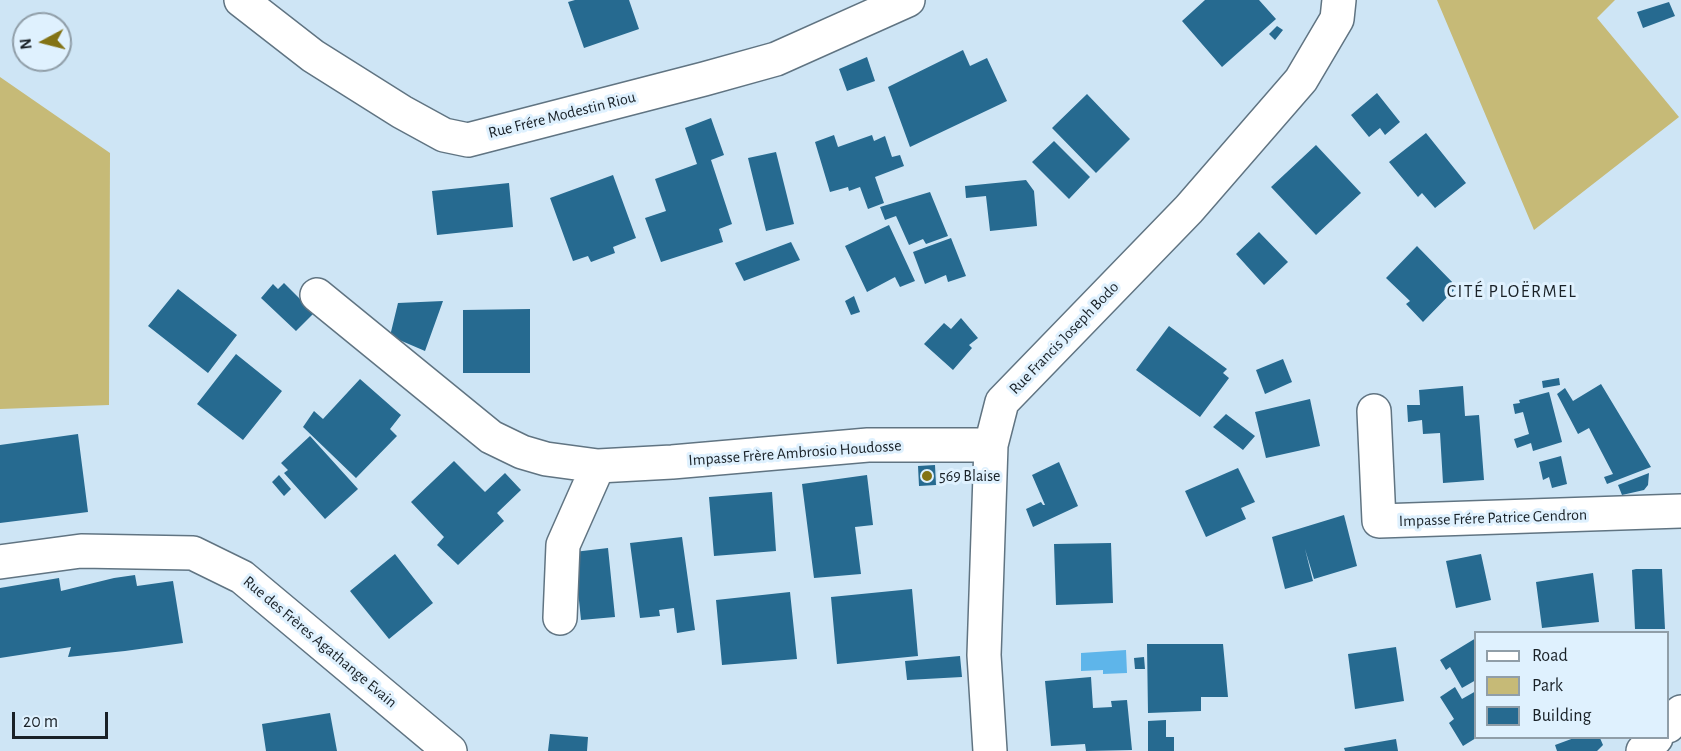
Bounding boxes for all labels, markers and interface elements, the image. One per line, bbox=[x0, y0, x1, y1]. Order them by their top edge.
north arrow bbox=[12, 12, 72, 72]
text: N bbox=[18, 37, 35, 50]
street label: Rue Frére Modestin Riou bbox=[486, 87, 638, 143]
street label: Rue Francis Joseph Bodo bbox=[1005, 278, 1123, 398]
district label: CITÉ PLOËRMEL bbox=[1447, 281, 1577, 303]
street label: Impasse Frère Ambrosio Houdosse bbox=[688, 436, 902, 470]
place label: 569 Blaise bbox=[939, 466, 1000, 486]
marker: 569 Blaise bbox=[920, 469, 934, 483]
street label: Impasse Frére Patrice Gendron bbox=[1399, 505, 1587, 531]
street label: Rue des Frères Agathange Evain bbox=[239, 572, 401, 712]
legend bbox=[1474, 631, 1669, 739]
text: Road bbox=[1532, 647, 1568, 665]
text: Park bbox=[1532, 677, 1563, 695]
scale bar bbox=[15, 700, 111, 738]
text: Building bbox=[1532, 707, 1591, 725]
text: 20 m bbox=[23, 713, 58, 731]

